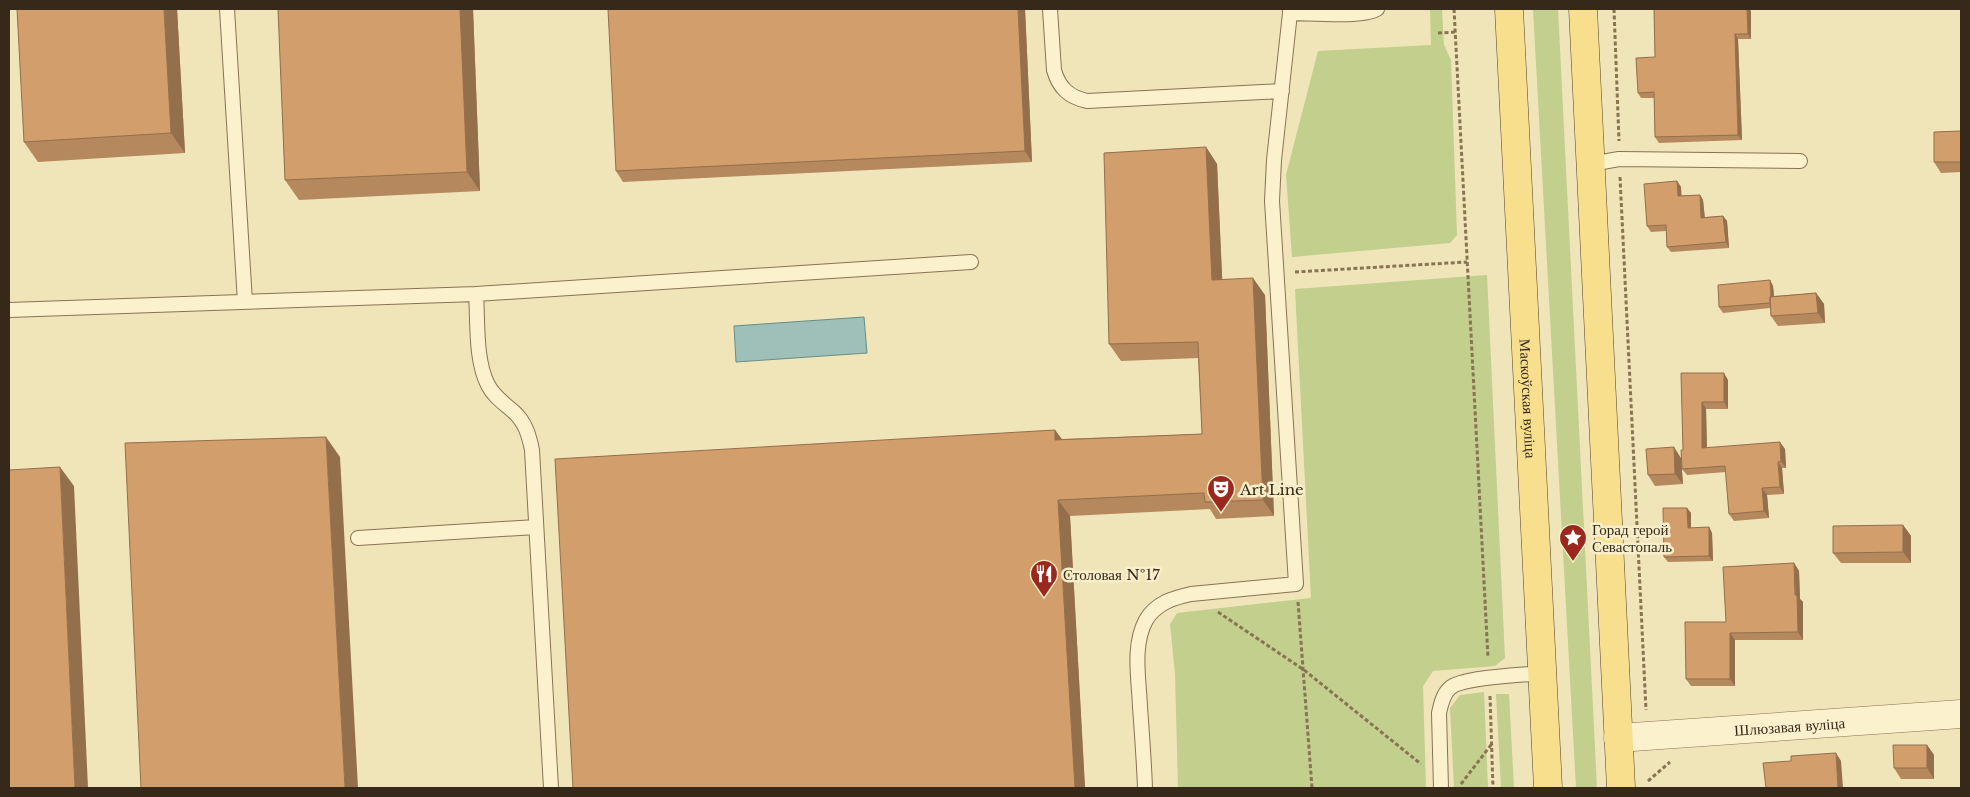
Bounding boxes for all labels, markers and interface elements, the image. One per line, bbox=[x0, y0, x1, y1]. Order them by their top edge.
street label: Маскоўская вуліца bbox=[1516, 338, 1541, 459]
theatre icon: Art Line bbox=[1206, 474, 1236, 513]
place label: Art Line bbox=[1239, 480, 1304, 499]
place label: Горад герой Севастопаль bbox=[1592, 520, 1672, 556]
place icon: Горад герой Севастопаль bbox=[1558, 523, 1588, 562]
restaurant icon: Столовая №17 bbox=[1029, 559, 1059, 598]
place label: Столовая №17 bbox=[1063, 565, 1160, 584]
street label: Шлюзавая вуліца bbox=[1734, 713, 1846, 739]

